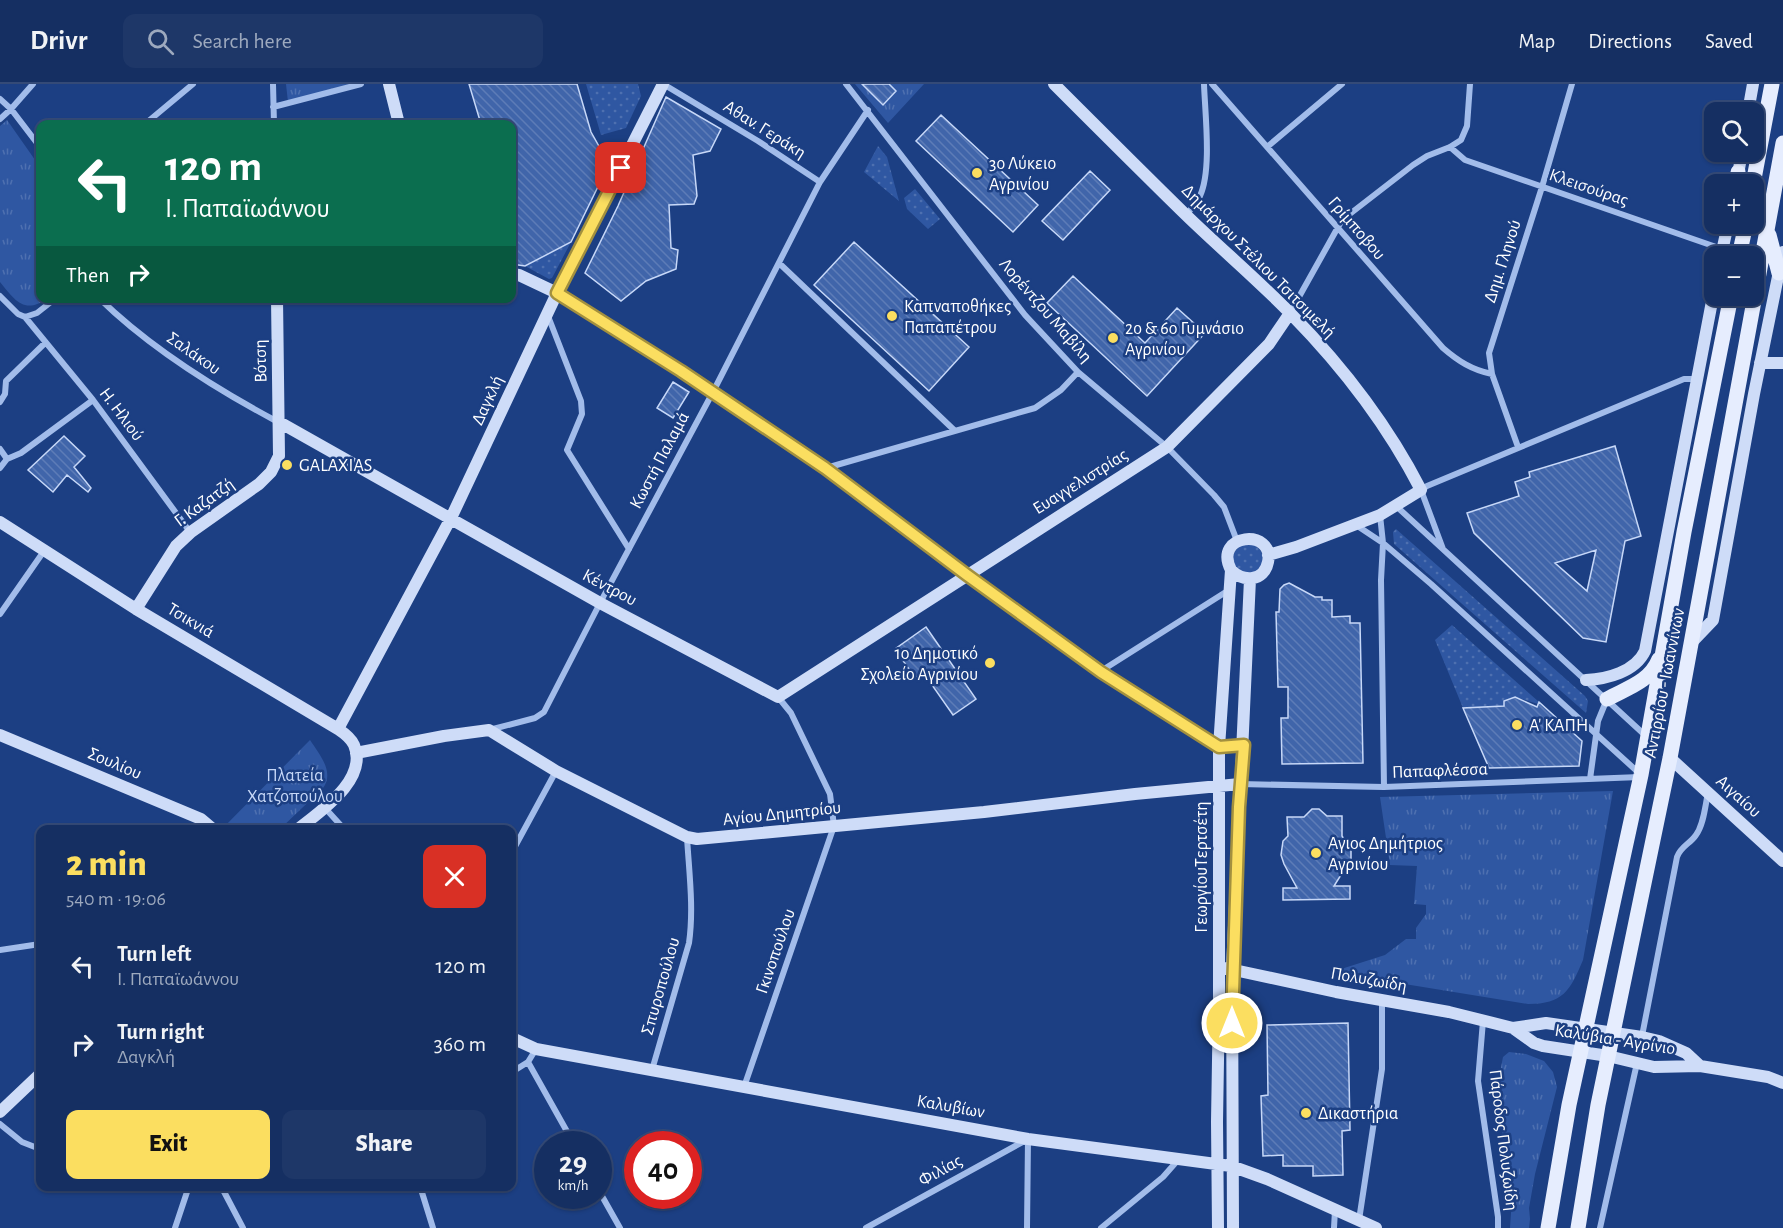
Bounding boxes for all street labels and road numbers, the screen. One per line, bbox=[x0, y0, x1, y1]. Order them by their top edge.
street label: Αθαν. Γεράκη bbox=[720, 97, 809, 162]
street label: Κλεισούρας bbox=[1547, 166, 1631, 210]
street label: Δημάρχου Στέλιου Τσιτσιμελή bbox=[1178, 181, 1339, 342]
street label: Γρίμποβου bbox=[1324, 193, 1389, 264]
street label: Δημ. Γληνού bbox=[1481, 218, 1525, 305]
street label: Λορέντζου Μαβίλη bbox=[995, 255, 1096, 366]
street label: Σαλάκου bbox=[163, 329, 224, 379]
street label: Βότση bbox=[252, 339, 270, 383]
street label: Δαγκλή bbox=[469, 373, 507, 428]
street label: Η. Ηλιού bbox=[96, 385, 147, 444]
street label: Κωστή Παλαμά bbox=[627, 409, 693, 512]
street label: Ευαγγελιστρίας bbox=[1030, 445, 1131, 518]
street label: Γ. Καζατζή bbox=[171, 475, 238, 530]
street label: Κέντρου bbox=[579, 566, 640, 610]
street label: Τσικνιά bbox=[164, 600, 217, 642]
street label: Αντιρρίου - Ιωαννίνων bbox=[1641, 606, 1688, 760]
street label: Σουλίου bbox=[85, 744, 144, 783]
street label: Παπαφλέσσα bbox=[1392, 760, 1488, 782]
street label: Αιγαίου bbox=[1712, 771, 1765, 821]
street label: Αγίου Δημητρίου bbox=[722, 798, 842, 829]
street label: ΓεωργίουΤερτσέτη bbox=[1192, 801, 1211, 933]
street label: Γκινοπούλου bbox=[753, 907, 799, 996]
street label: Σπυροπούλου bbox=[638, 935, 683, 1037]
street label: Πολυζωίδη bbox=[1329, 963, 1409, 996]
street label: Καλύβια - Αγρίνιο bbox=[1553, 1021, 1677, 1058]
street label: Πάροδος Πολυζωίδη bbox=[1485, 1068, 1522, 1212]
street label: Καλυβίων bbox=[915, 1091, 987, 1122]
street label: Φιλίας bbox=[915, 1151, 965, 1190]

